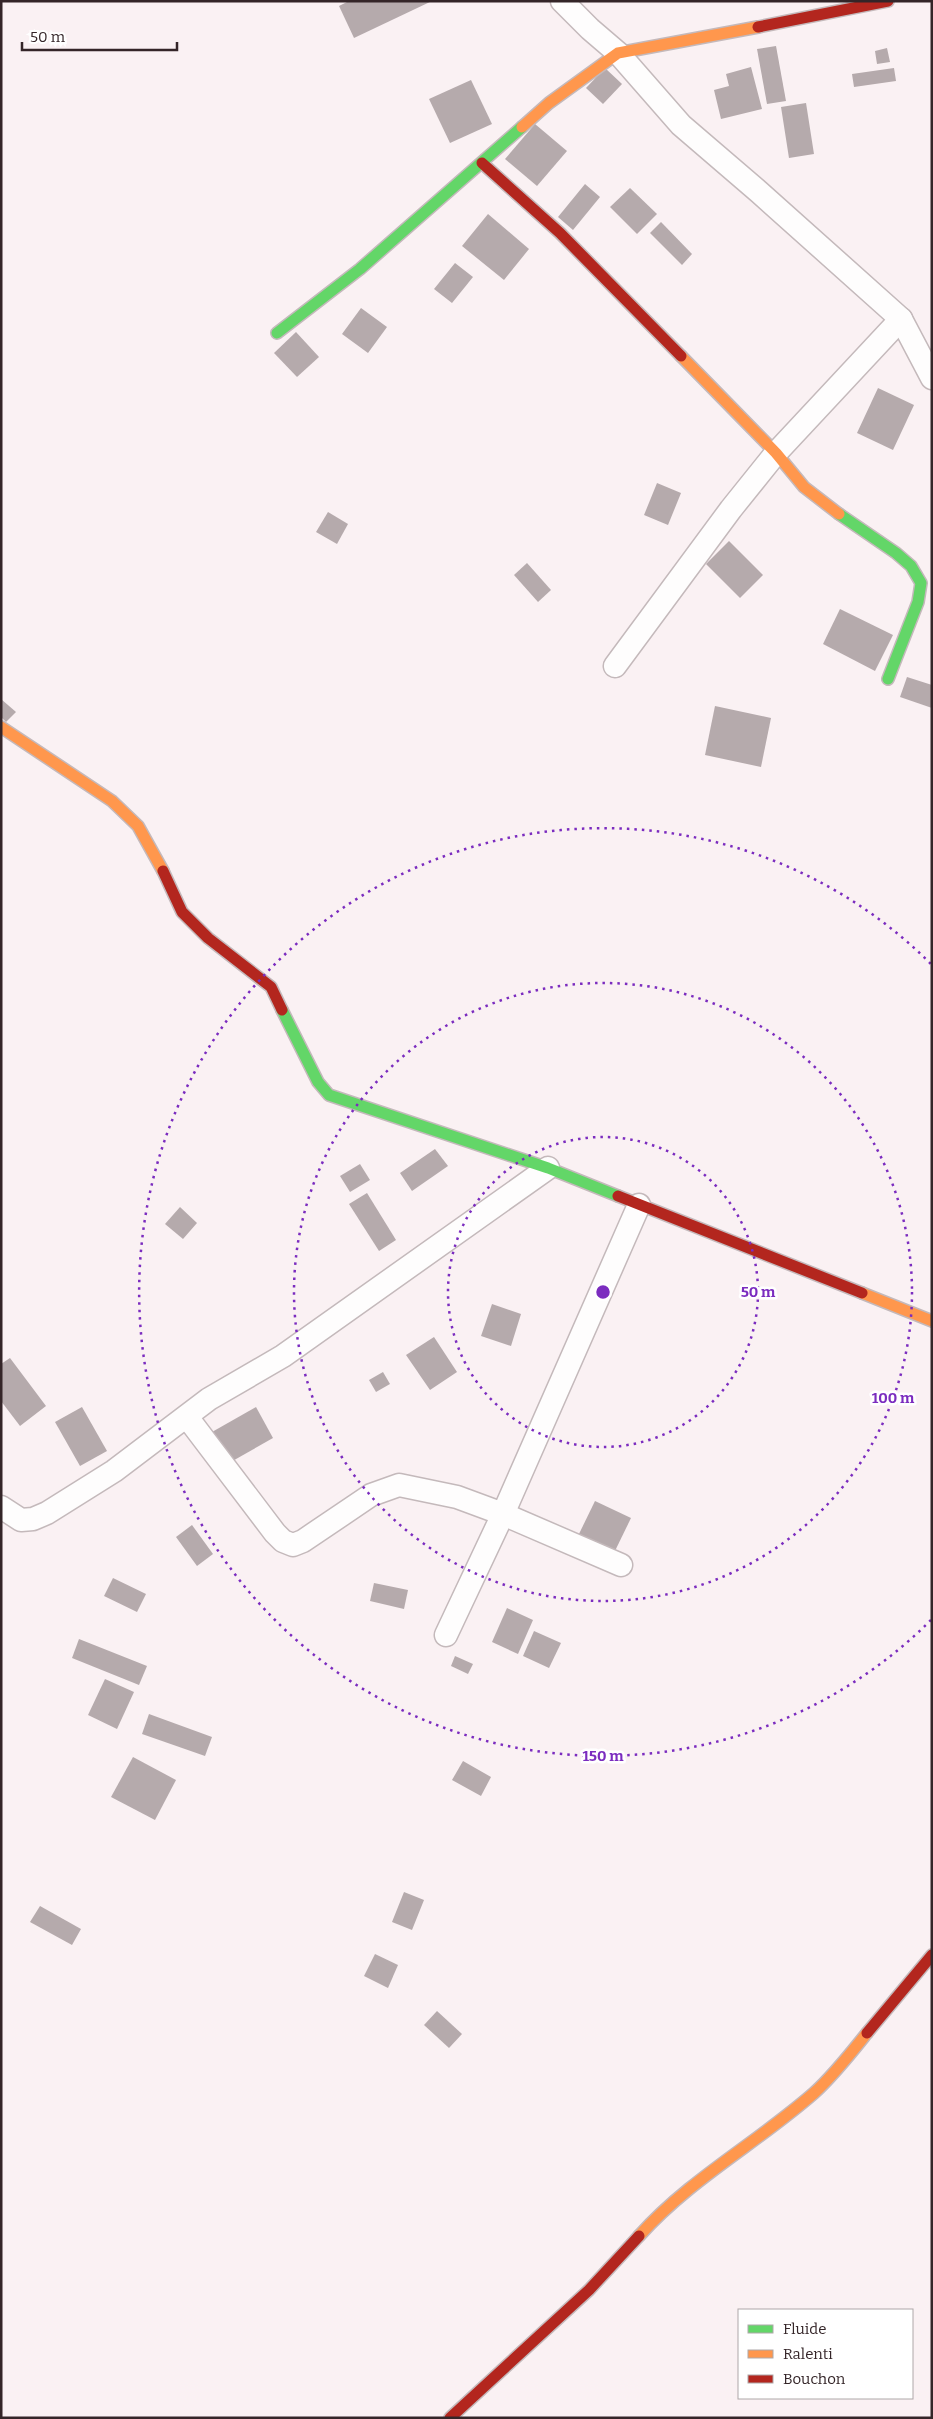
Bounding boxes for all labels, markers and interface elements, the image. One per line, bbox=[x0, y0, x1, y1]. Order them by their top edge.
scale bar bbox=[22, 20, 178, 52]
text: 50 m bbox=[30, 28, 66, 46]
centre of rings bbox=[594, 1283, 612, 1301]
text: 50 m bbox=[741, 1283, 776, 1301]
text: 100 m bbox=[872, 1389, 915, 1407]
text: 150 m bbox=[582, 1747, 624, 1765]
legend bbox=[738, 2309, 913, 2399]
text: Fluide bbox=[783, 2320, 826, 2338]
text: Ralenti bbox=[783, 2345, 833, 2363]
text: Bouchon bbox=[783, 2370, 846, 2388]

